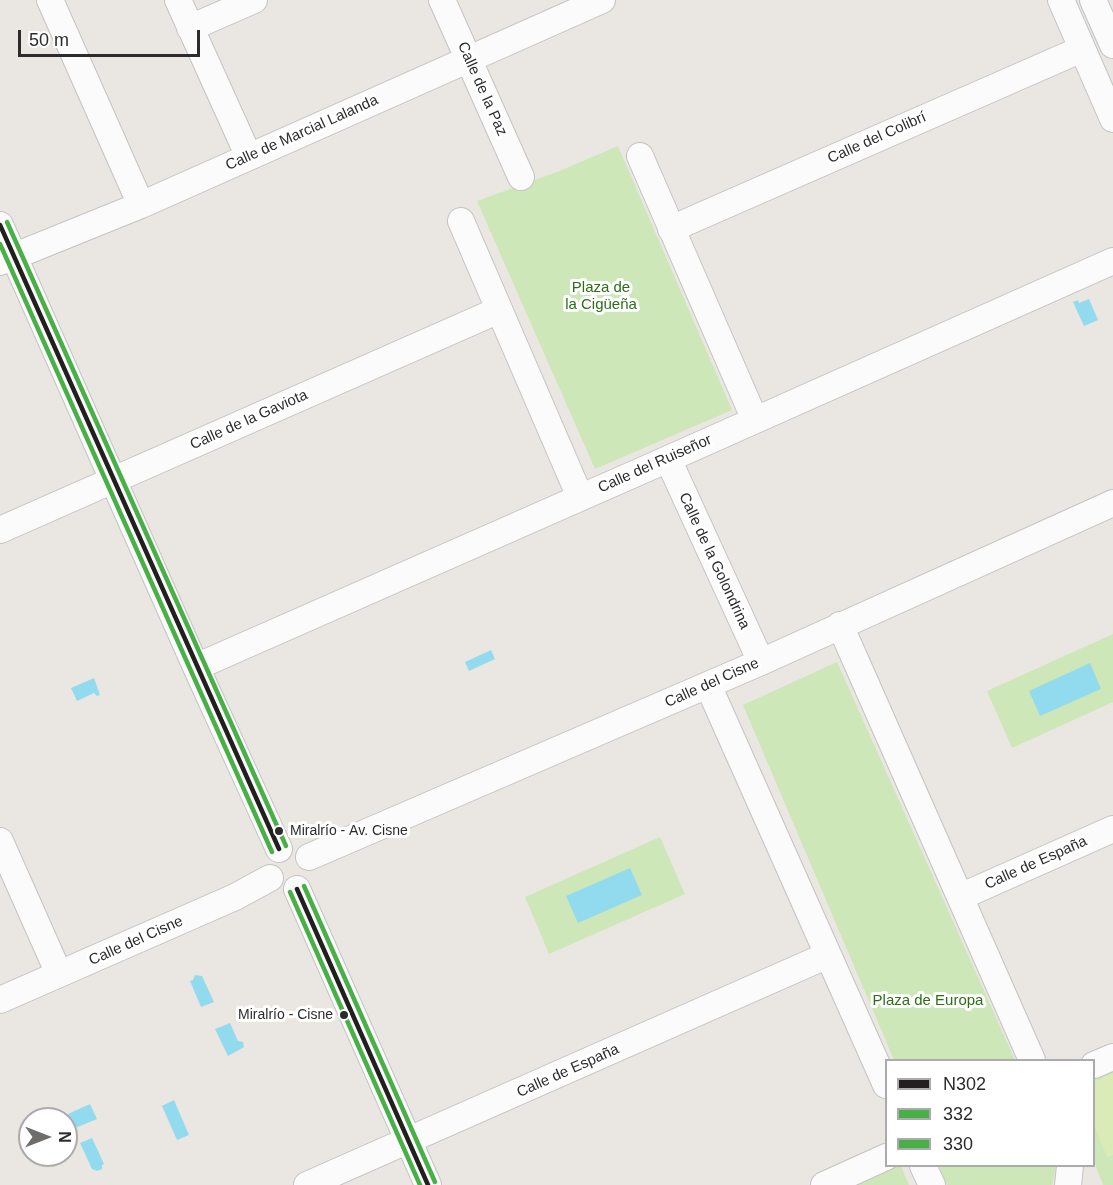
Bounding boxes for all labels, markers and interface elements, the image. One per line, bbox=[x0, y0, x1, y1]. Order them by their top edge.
scale bar bbox=[21, 18, 202, 56]
text: 50 m bbox=[29, 30, 69, 50]
street label: Calle de la Paz bbox=[453, 39, 511, 139]
street label: Calle de Marcial Lalanda bbox=[223, 91, 381, 175]
street label: Calle del Colibrí bbox=[825, 108, 929, 168]
park label: Plaza de la Cigüeña bbox=[565, 279, 637, 314]
street label: Calle de la Gaviota bbox=[187, 386, 311, 454]
street label: Calle del Ruiseñor bbox=[595, 431, 715, 497]
street label: Calle de la Golondrina bbox=[674, 490, 754, 632]
street label: Calle del Cisne bbox=[662, 654, 762, 712]
place label: Miralrío - Av. Cisne bbox=[290, 823, 408, 839]
marker: Miralrío - Av. Cisne bbox=[273, 825, 285, 837]
street label: Calle de España bbox=[982, 832, 1090, 894]
street label: Calle del Cisne bbox=[86, 912, 186, 970]
park label: Plaza de Europa bbox=[873, 992, 983, 1010]
place label: Miralrío - Cisne bbox=[238, 1007, 333, 1023]
marker: Miralrío - Cisne bbox=[338, 1009, 350, 1021]
street label: Calle de España bbox=[514, 1040, 622, 1102]
legend bbox=[885, 1059, 1095, 1167]
text: N302 bbox=[943, 1074, 986, 1094]
text: 332 bbox=[943, 1104, 973, 1124]
north arrow bbox=[18, 1107, 78, 1167]
text: N bbox=[56, 1131, 73, 1143]
text: 330 bbox=[943, 1134, 973, 1154]

